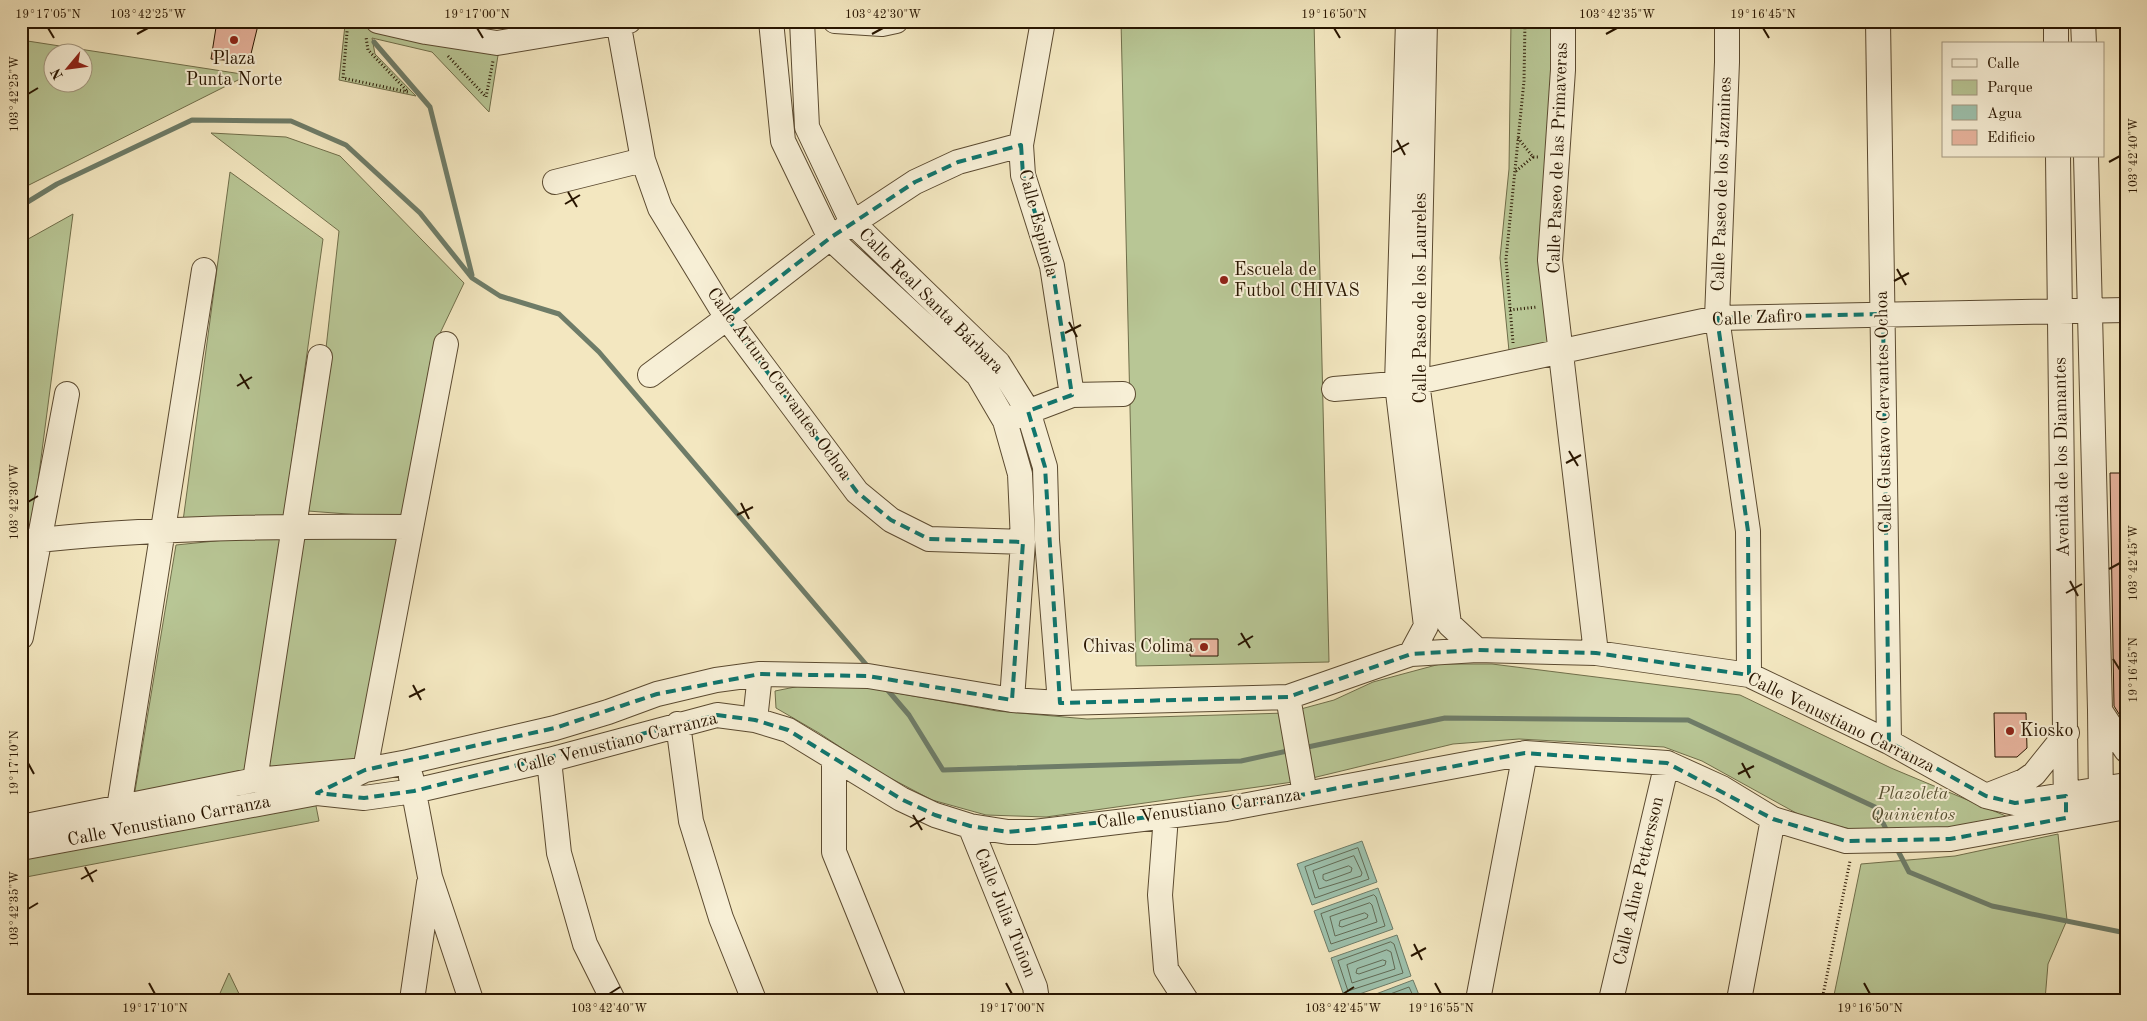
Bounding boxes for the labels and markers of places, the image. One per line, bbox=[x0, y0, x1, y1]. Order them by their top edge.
marker: Plaza Punta Norte bbox=[228, 34, 240, 46]
place label: Plaza Punta Norte bbox=[186, 50, 282, 89]
place label: Escuela de Futbol CHIVAS bbox=[1234, 261, 1360, 300]
marker: Escuela de Futbol CHIVAS bbox=[1218, 274, 1230, 286]
place label: Chivas Colima bbox=[1083, 638, 1194, 656]
marker: Chivas Colima bbox=[1198, 641, 1210, 653]
place label: Kiosko bbox=[2020, 722, 2074, 740]
marker: Kiosko bbox=[2004, 725, 2016, 737]

